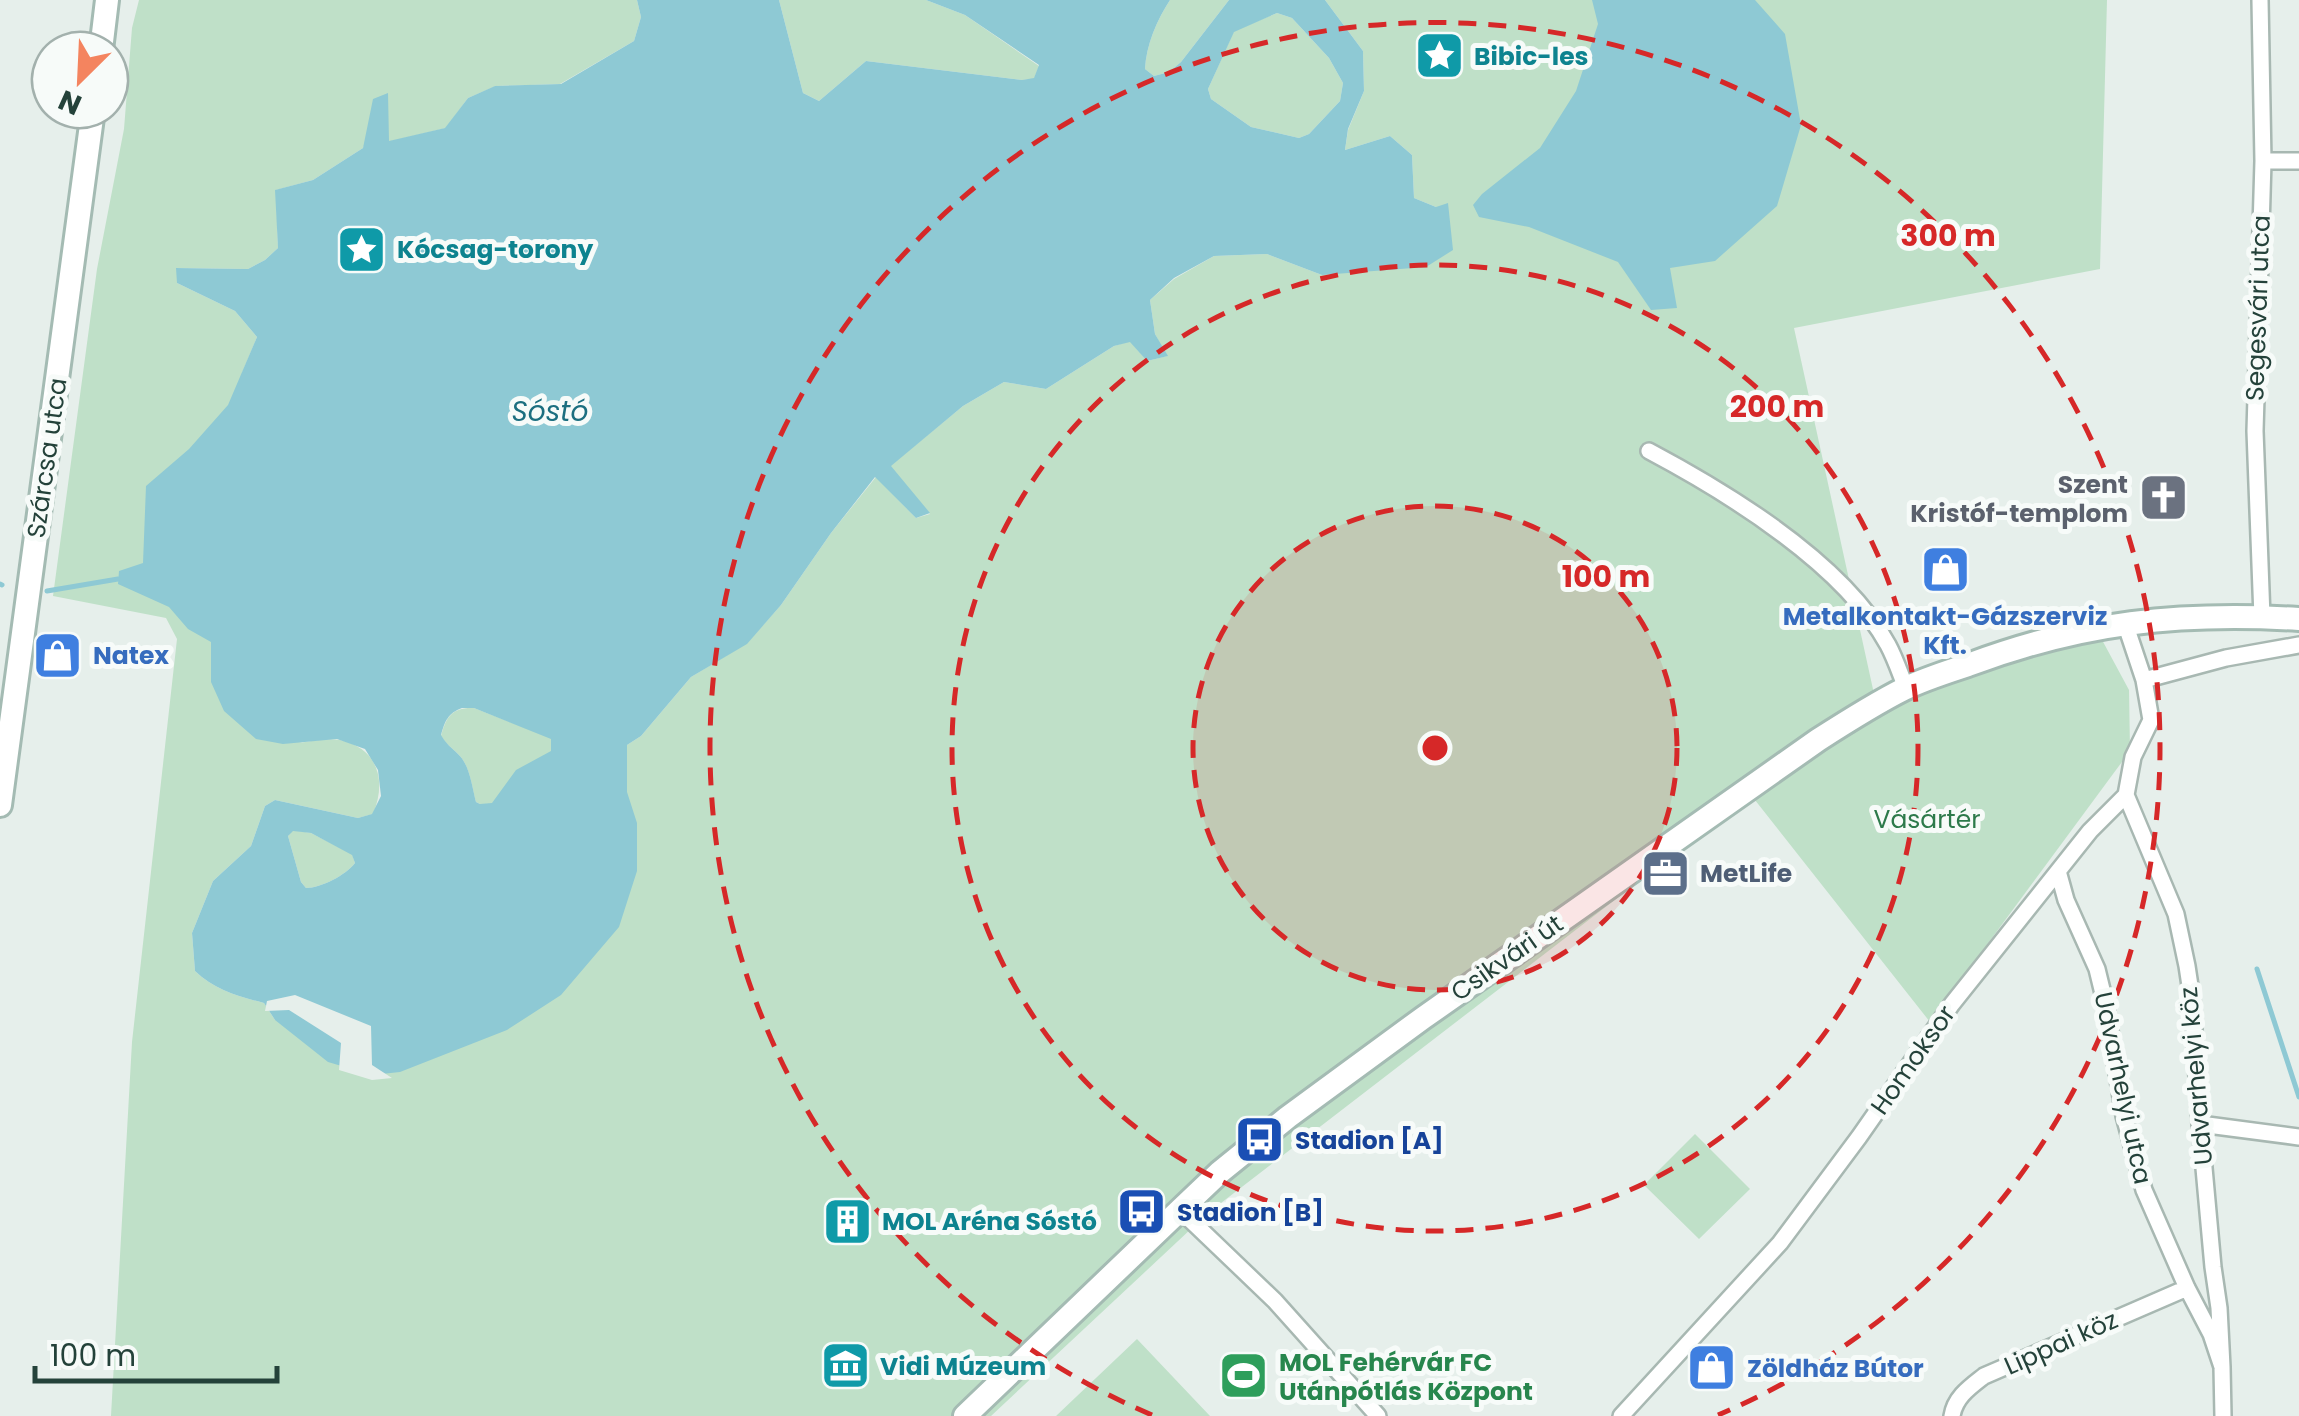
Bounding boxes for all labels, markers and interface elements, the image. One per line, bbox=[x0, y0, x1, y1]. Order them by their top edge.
north arrow bbox=[30, 30, 130, 130]
place icon: Bibic-les bbox=[1413, 30, 1465, 82]
place label: Bibic-les bbox=[1474, 39, 1589, 74]
text: N bbox=[52, 80, 88, 124]
text: 300 m bbox=[1900, 214, 1996, 257]
street label: Segesvári utca bbox=[2237, 215, 2279, 401]
place icon: Kócsag-torony bbox=[336, 223, 388, 275]
place label: Kócsag-torony bbox=[397, 232, 593, 267]
street label: Szárcsa utca bbox=[18, 376, 76, 540]
text: 200 m bbox=[1730, 385, 1824, 428]
water label: Sóstó bbox=[512, 392, 588, 431]
place label: Szent Kristóf-templom bbox=[1910, 467, 2128, 531]
church icon: Szent Kristóf-templom bbox=[2137, 472, 2189, 524]
shop icon: Metalkontakt-Gázszerviz Kft. bbox=[1919, 544, 1971, 596]
text: 100 m bbox=[1562, 555, 1650, 598]
place label: Metalkontakt-Gázszerviz Kft. bbox=[1783, 599, 2107, 663]
shop icon: Natex bbox=[32, 629, 84, 681]
place label: Natex bbox=[93, 638, 169, 673]
centre of rings bbox=[1417, 730, 1453, 766]
park label: Vásártér bbox=[1873, 802, 1981, 837]
office icon: MetLife bbox=[1639, 847, 1691, 899]
place label: MetLife bbox=[1700, 856, 1792, 891]
street label: Csikvári út bbox=[1444, 907, 1570, 1009]
street label: Udvarhelyi köz bbox=[2171, 985, 2221, 1167]
street label: Udvarhelyi utca bbox=[2086, 989, 2160, 1187]
street label: Homoksor bbox=[1862, 998, 1964, 1122]
bus stop icon: Stadion [A] bbox=[1234, 1114, 1286, 1166]
place label: Stadion [A] bbox=[1295, 1123, 1444, 1158]
bus stop icon: Stadion [B] bbox=[1116, 1186, 1168, 1238]
building icon: MOL Aréna Sóstó bbox=[821, 1195, 873, 1247]
place label: Stadion [B] bbox=[1177, 1195, 1324, 1230]
place label: MOL Aréna Sóstó bbox=[882, 1204, 1097, 1239]
street label: Lippai köz bbox=[1999, 1302, 2123, 1384]
scale bar bbox=[35, 1321, 278, 1383]
text: 100 m bbox=[50, 1334, 136, 1377]
museum icon: Vidi Múzeum bbox=[819, 1340, 871, 1392]
shop icon: Zöldház Bútor bbox=[1686, 1342, 1738, 1394]
place label: MOL Fehérvár FC Utánpótlás Központ bbox=[1279, 1345, 1533, 1409]
place label: Vidi Múzeum bbox=[880, 1349, 1046, 1384]
sports icon: MOL Fehérvár FC Utánpótlás Központ bbox=[1218, 1350, 1270, 1402]
place label: Zöldház Bútor bbox=[1747, 1351, 1924, 1386]

